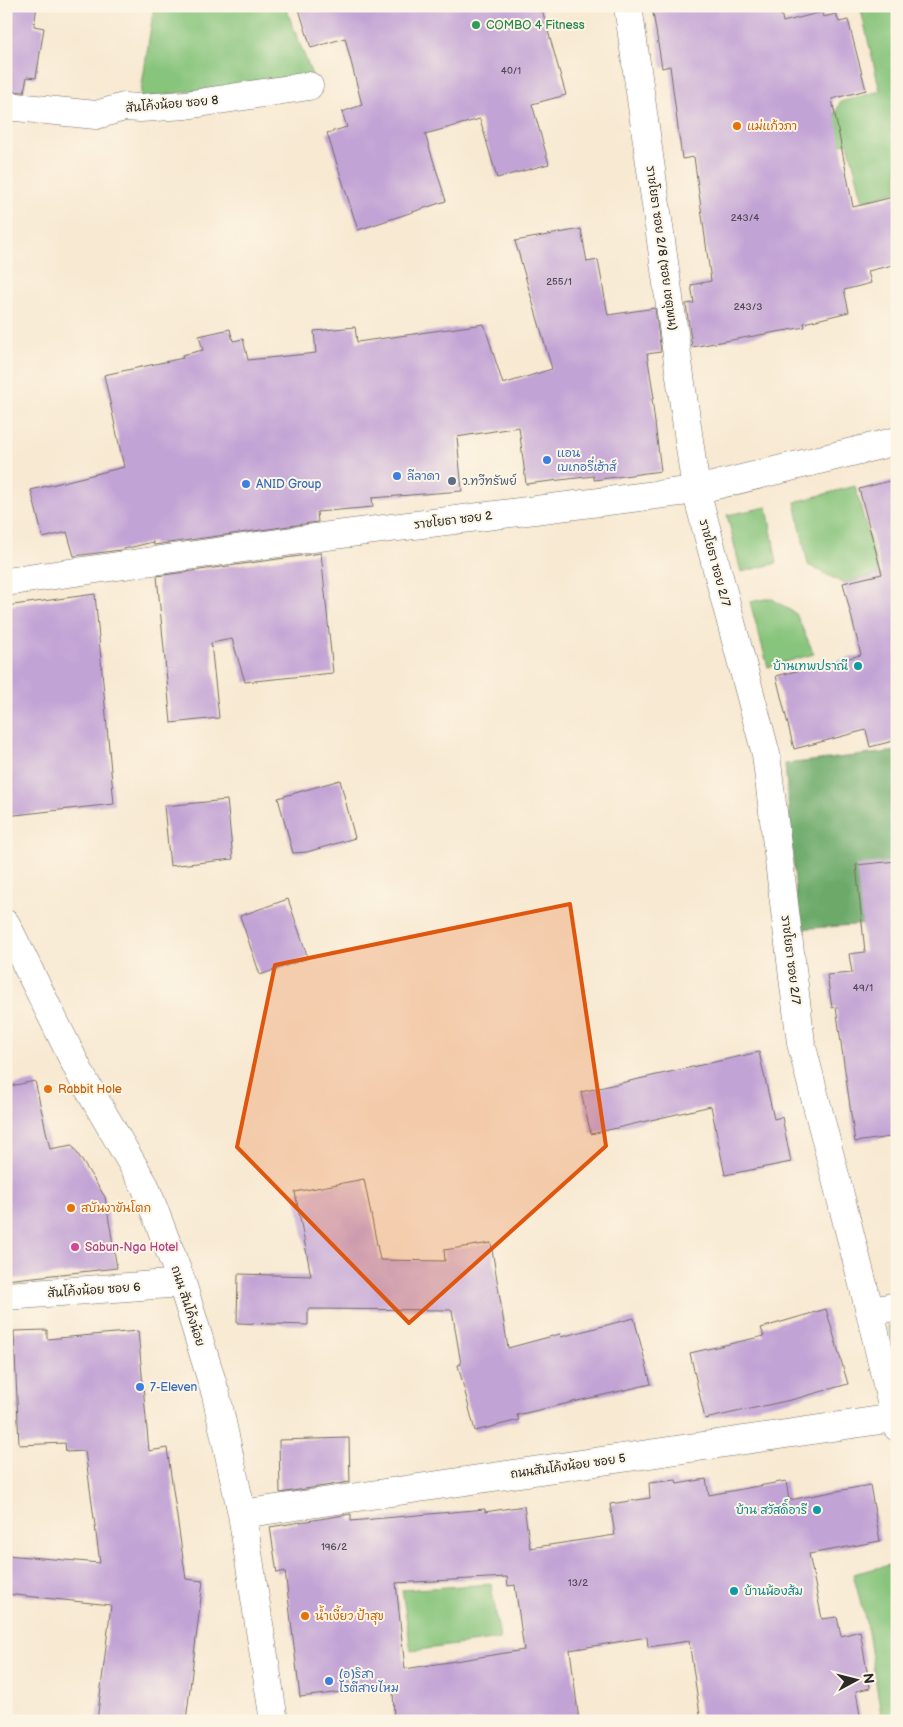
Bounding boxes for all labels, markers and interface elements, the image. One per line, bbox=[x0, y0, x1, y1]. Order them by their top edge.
place label: COMBO 4 Fitness bbox=[486, 18, 585, 33]
marker: COMBO 4 Fitness bbox=[470, 19, 482, 31]
house number: 40/1 bbox=[501, 65, 521, 77]
street label: สันโค้งน้อย ซอย 8 bbox=[125, 92, 219, 116]
place label: แม่แก้วภา bbox=[747, 118, 797, 134]
marker: แม่แก้วภา bbox=[731, 120, 743, 132]
street label: ราชโยธา ซอย 2/8 (ซอย เชตุพน) bbox=[642, 165, 681, 332]
house number: 243/4 bbox=[731, 212, 759, 224]
house number: 255/1 bbox=[546, 276, 572, 288]
house number: 243/3 bbox=[734, 301, 762, 313]
place label: แอน เบเกอรี่เฮ้าส์ bbox=[557, 446, 617, 475]
marker: แอน เบเกอรี่เฮ้าส์ bbox=[541, 454, 553, 466]
place label: ลีลาดา bbox=[407, 469, 440, 484]
marker: ลีลาดา bbox=[391, 470, 403, 482]
place label: ว.ทวีทรัพย์ bbox=[462, 473, 517, 489]
marker: ว.ทวีทรัพย์ bbox=[446, 475, 458, 487]
place label: ANID Group bbox=[256, 477, 322, 492]
marker: ANID Group bbox=[240, 478, 252, 490]
street label: ราชโยธา ซอย 2 bbox=[413, 507, 493, 533]
street label: ราชโยธา ซอย 2/7 bbox=[696, 517, 734, 609]
place label: บ้านเทพปราณี bbox=[773, 659, 849, 674]
marker: บ้านเทพปราณี bbox=[852, 660, 864, 672]
street label: ราชโยธา ซอย 2/7 bbox=[778, 914, 804, 1006]
house number: 49/1 bbox=[853, 982, 873, 994]
place label: Rabbit Hole bbox=[58, 1082, 122, 1097]
marker: Rabbit Hole bbox=[42, 1083, 54, 1095]
place label: สบันงาขันโตก bbox=[81, 1200, 151, 1216]
marker: สบันงาขันโตก bbox=[65, 1202, 77, 1214]
place label: Sabun-Nga Hotel bbox=[85, 1240, 178, 1255]
marker: Sabun-Nga Hotel bbox=[69, 1241, 81, 1253]
street label: ถนน สันโค้งน้อย bbox=[167, 1264, 209, 1348]
street label: สันโค้งน้อย ซอย 6 bbox=[47, 1279, 141, 1301]
place label: 7-Eleven bbox=[150, 1380, 198, 1395]
marker: 7-Eleven bbox=[134, 1381, 146, 1393]
street label: ถนนสันโค้งน้อย ซอย 5 bbox=[509, 1450, 627, 1482]
place label: บ้าน สวัสดิ์อารี bbox=[736, 1498, 807, 1518]
marker: บ้าน สวัสดิ์อารี bbox=[811, 1504, 823, 1516]
house number: 196/2 bbox=[321, 1541, 347, 1553]
house number: 13/2 bbox=[568, 1577, 588, 1589]
place label: บ้านน้องส้ม bbox=[744, 1584, 803, 1599]
marker: บ้านน้องส้ม bbox=[728, 1585, 740, 1597]
place label: น้ำเงี้ยว ป้าสุข bbox=[315, 1605, 384, 1625]
marker: น้ำเงี้ยว ป้าสุข bbox=[299, 1610, 311, 1622]
north arrow bbox=[830, 1654, 880, 1704]
place label: (อ)ริสา โรตีสายไหม bbox=[339, 1667, 399, 1696]
text: N bbox=[859, 1672, 877, 1685]
marker: (อ)ริสา โรตีสายไหม bbox=[323, 1675, 335, 1687]

